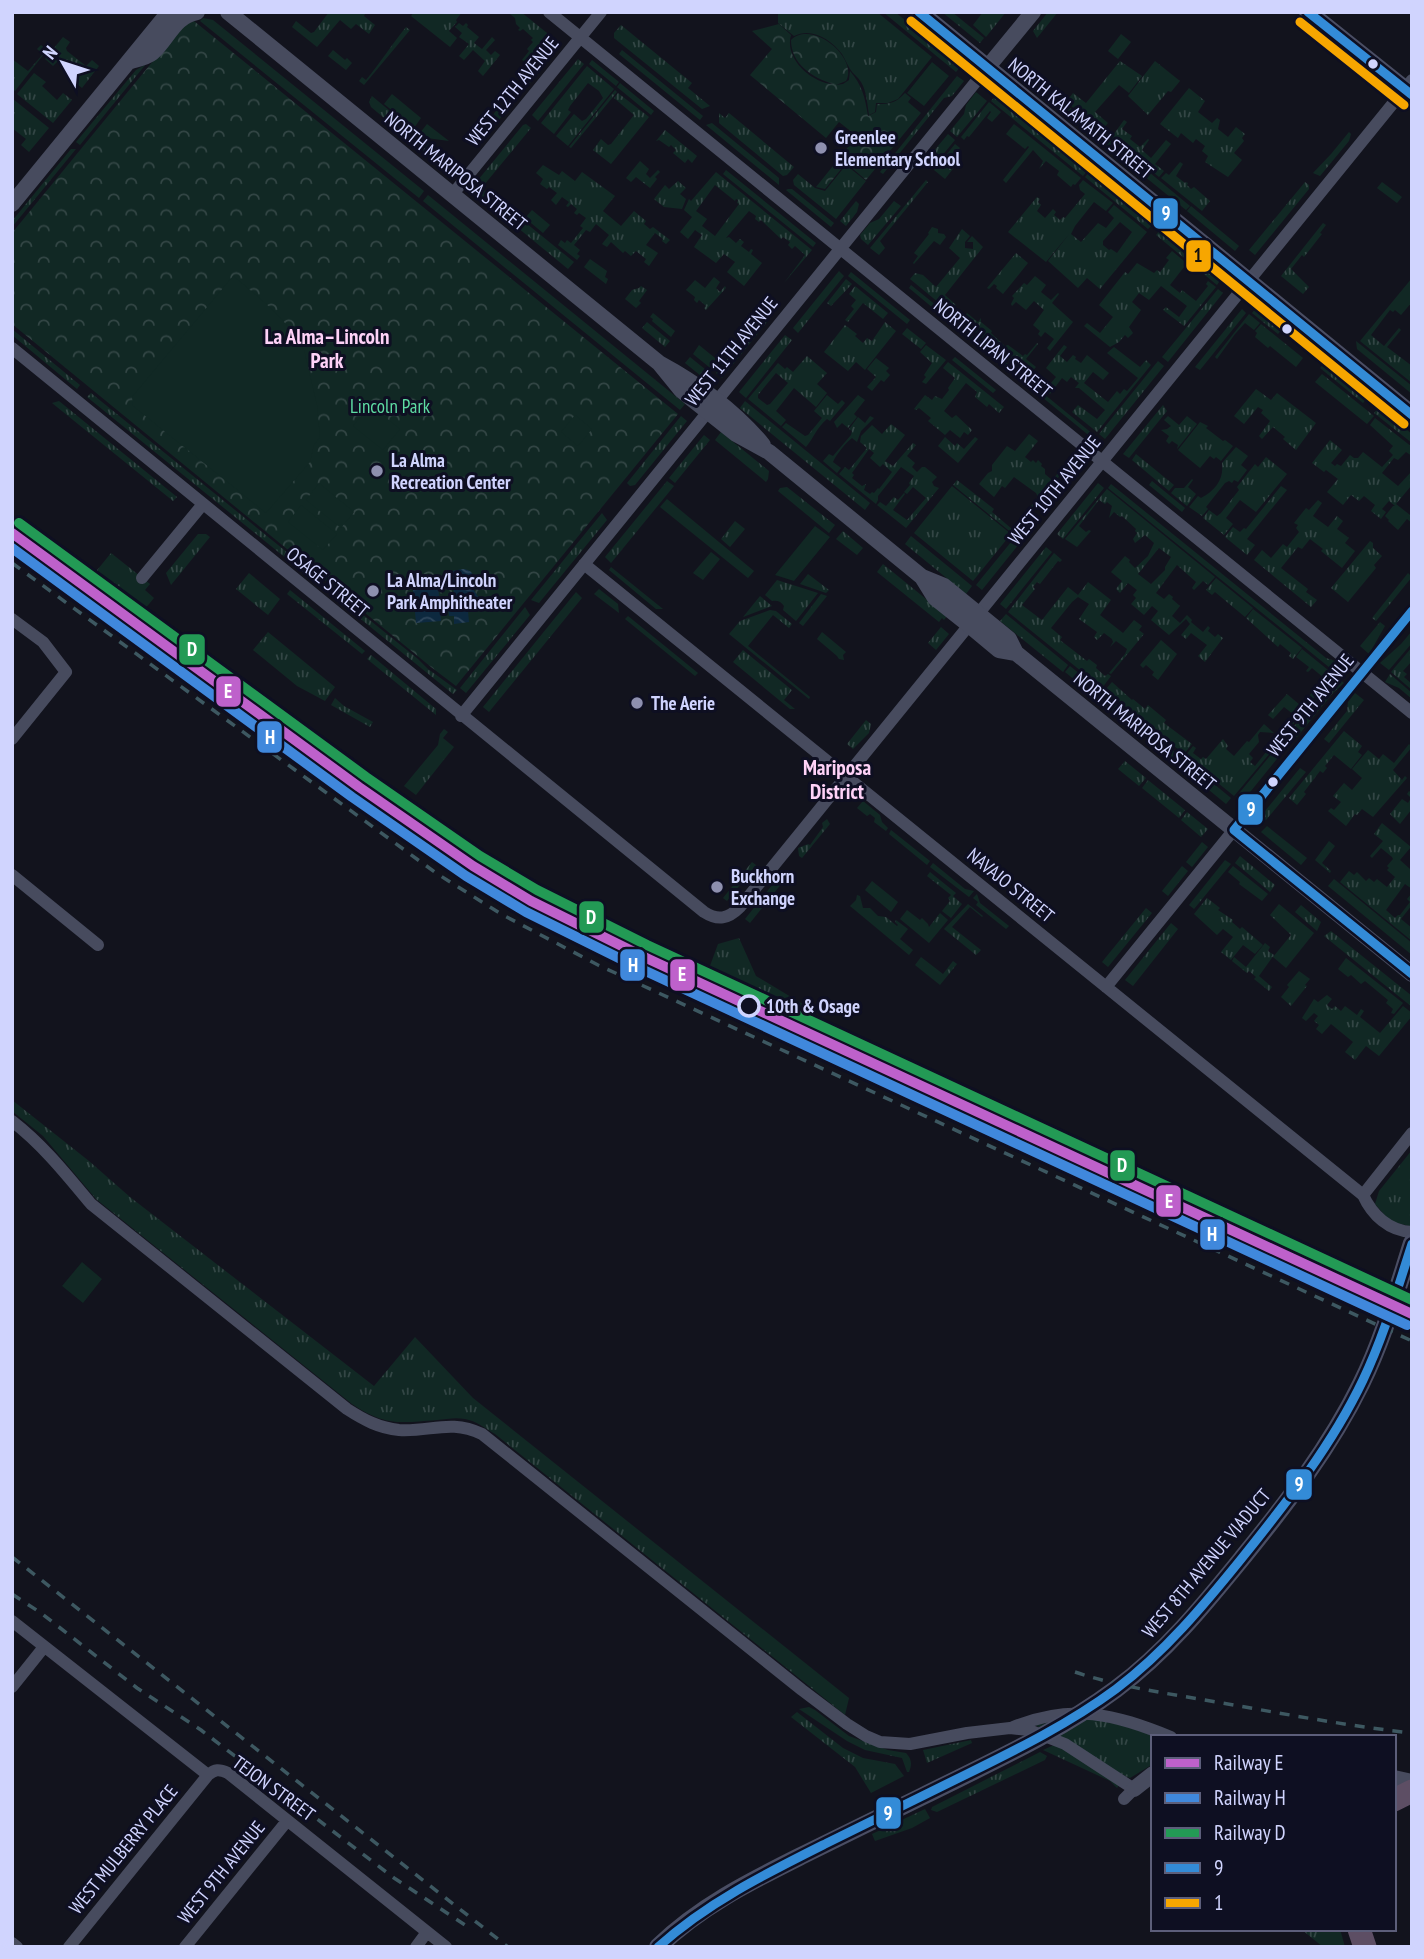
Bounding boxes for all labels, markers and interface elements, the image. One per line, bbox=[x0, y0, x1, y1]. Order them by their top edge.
north arrow bbox=[28, 28, 98, 98]
street label: WEST 12TH AVENUE bbox=[461, 31, 563, 151]
text: N bbox=[37, 41, 62, 64]
street label: NORTH KALAMATH STREET bbox=[1004, 52, 1159, 184]
unlabelled marker bbox=[1366, 57, 1380, 71]
street label: NORTH MARIPOSA STREET bbox=[380, 106, 532, 236]
place label: Greenlee Elementary School bbox=[835, 125, 960, 171]
marker: Greenlee Elementary School bbox=[813, 140, 829, 156]
line badge: 9 bbox=[1152, 197, 1179, 230]
text: 9 bbox=[1161, 201, 1171, 225]
line badge: 1 bbox=[1185, 239, 1212, 273]
text: 1 bbox=[1193, 243, 1203, 267]
street label: WEST 11TH AVENUE bbox=[680, 291, 782, 411]
street label: NORTH LIPAN STREET bbox=[929, 293, 1057, 403]
unlabelled marker bbox=[1280, 322, 1294, 336]
district label: La Alma–Lincoln Park bbox=[265, 323, 389, 374]
park label: Lincoln Park bbox=[350, 394, 431, 418]
street label: WEST 10TH AVENUE bbox=[1003, 430, 1105, 550]
place label: La Alma Recreation Center bbox=[391, 448, 511, 494]
marker: La Alma Recreation Center bbox=[369, 463, 385, 479]
street label: OSAGE STREET bbox=[282, 541, 374, 623]
place label: La Alma/Lincoln Park Amphitheater bbox=[387, 568, 513, 614]
marker: La Alma/Lincoln Park Amphitheater bbox=[365, 583, 381, 599]
line badge: D bbox=[178, 633, 206, 666]
text: D bbox=[187, 637, 197, 661]
street label: WEST 9TH AVENUE bbox=[1261, 649, 1359, 761]
street label: NORTH MARIPOSA STREET bbox=[1069, 666, 1221, 796]
line badge: E bbox=[215, 675, 242, 708]
text: E bbox=[224, 679, 232, 703]
place label: The Aerie bbox=[651, 691, 715, 715]
marker: The Aerie bbox=[629, 695, 645, 711]
line badge: H bbox=[256, 720, 283, 754]
text: H bbox=[265, 725, 275, 749]
district label: Mariposa District bbox=[803, 754, 871, 805]
unlabelled marker bbox=[1266, 775, 1280, 789]
line badge: 9 bbox=[1237, 793, 1264, 826]
text: 9 bbox=[1246, 797, 1256, 821]
street label: NAVAJO STREET bbox=[963, 843, 1060, 928]
place label: Buckhorn Exchange bbox=[731, 864, 795, 910]
marker: Buckhorn Exchange bbox=[709, 879, 725, 895]
line badge: D bbox=[578, 900, 605, 934]
text: D bbox=[586, 905, 596, 929]
line badge: H bbox=[619, 948, 646, 982]
text: H bbox=[628, 953, 638, 977]
line badge: E bbox=[669, 958, 696, 992]
text: E bbox=[678, 962, 686, 986]
place label: 10th & Osage bbox=[766, 994, 860, 1018]
marker: 10th & Osage bbox=[738, 995, 760, 1017]
line badge: D bbox=[1109, 1149, 1136, 1182]
text: D bbox=[1117, 1153, 1127, 1177]
line badge: E bbox=[1155, 1184, 1182, 1218]
text: E bbox=[1165, 1189, 1173, 1213]
line badge: H bbox=[1199, 1218, 1226, 1251]
text: H bbox=[1207, 1222, 1217, 1246]
line badge: 9 bbox=[1285, 1468, 1313, 1501]
text: 9 bbox=[1294, 1472, 1304, 1496]
street label: WEST 8TH AVENUE VIADUCT bbox=[1137, 1483, 1276, 1643]
legend bbox=[1151, 1735, 1396, 1931]
text: Railway E bbox=[1214, 1749, 1283, 1776]
street label: TEJON STREET bbox=[228, 1750, 320, 1826]
street label: WEST MULBERRY PLACE bbox=[63, 1779, 183, 1919]
text: Railway H bbox=[1214, 1784, 1286, 1811]
line badge: 9 bbox=[875, 1796, 902, 1830]
text: 9 bbox=[883, 1801, 893, 1825]
street label: WEST 9TH AVENUE bbox=[172, 1816, 270, 1928]
text: Railway D bbox=[1214, 1819, 1285, 1846]
text: 9 bbox=[1214, 1854, 1223, 1881]
text: 1 bbox=[1214, 1889, 1223, 1916]

